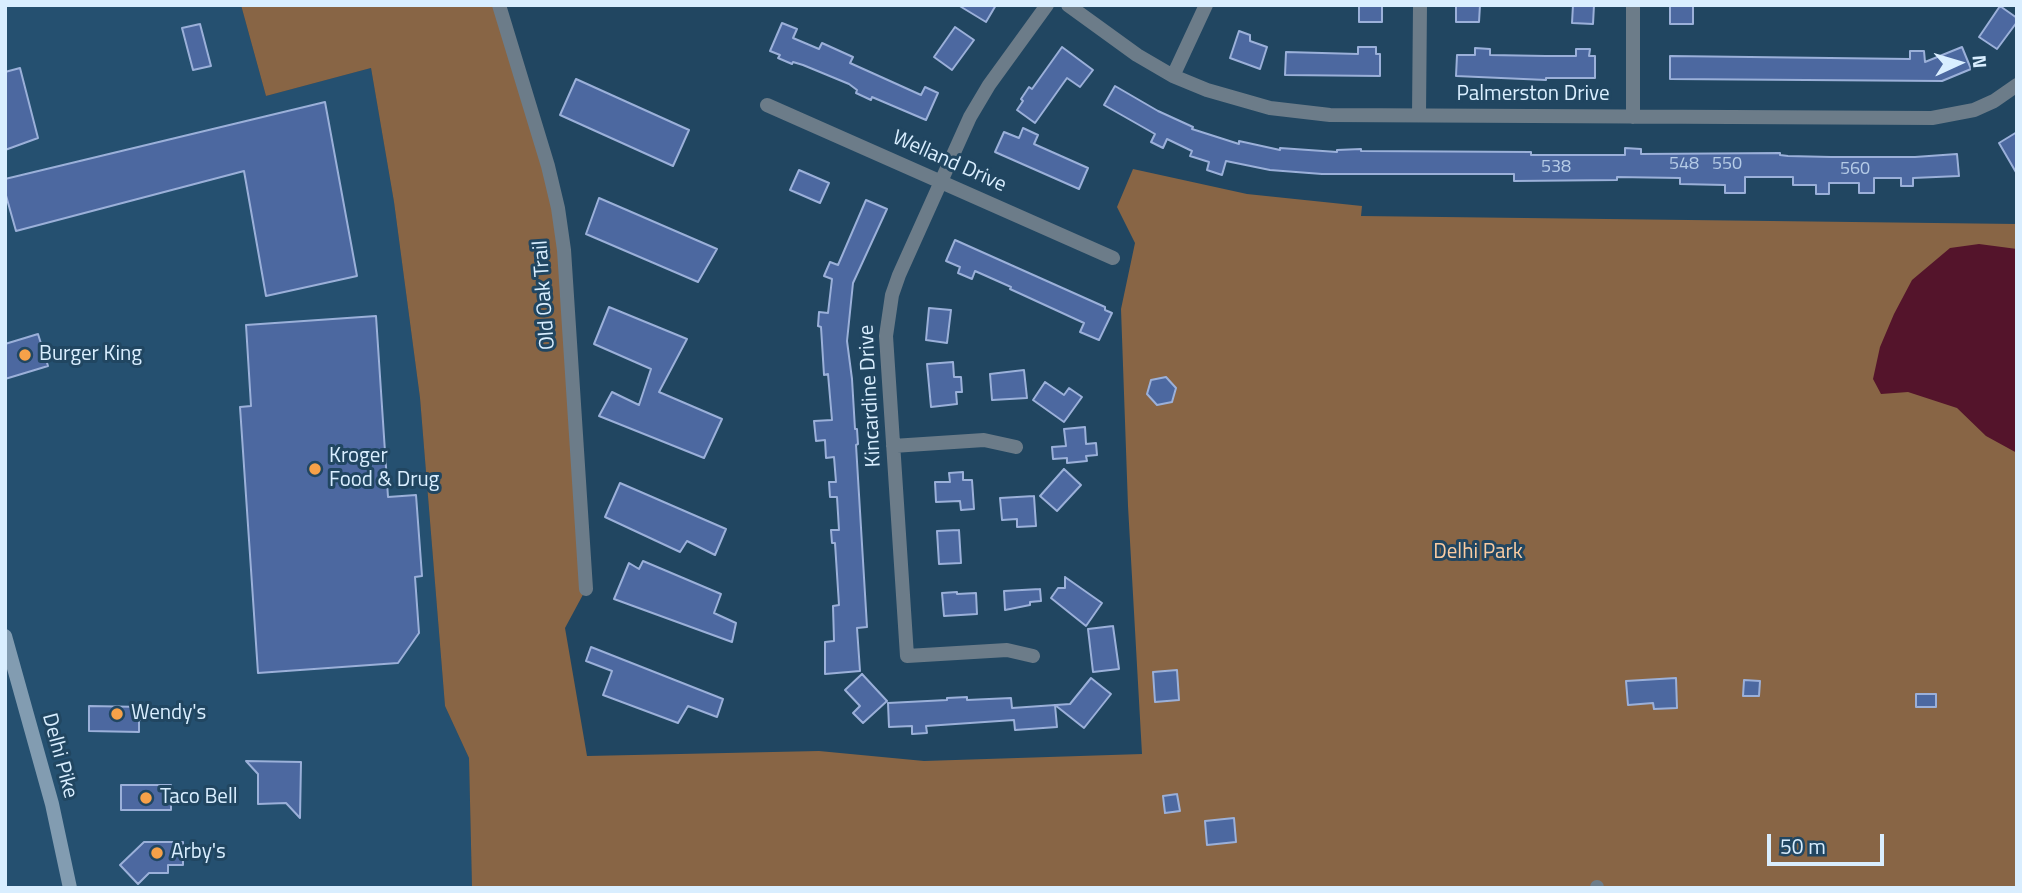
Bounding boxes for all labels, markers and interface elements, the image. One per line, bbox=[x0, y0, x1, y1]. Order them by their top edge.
north arrow bbox=[1924, 28, 1994, 98]
text: N bbox=[1966, 54, 1995, 69]
street label: Palmerston Drive bbox=[1456, 82, 1610, 108]
street label: Welland Drive bbox=[888, 126, 1010, 198]
house number: 548 bbox=[1669, 154, 1699, 176]
house number: 550 bbox=[1712, 154, 1742, 176]
house number: 538 bbox=[1541, 157, 1571, 179]
house number: 560 bbox=[1840, 159, 1870, 181]
street label: Old Oak Trail bbox=[529, 239, 561, 351]
street label: Kincardine Drive bbox=[855, 324, 887, 468]
place label: Burger King bbox=[39, 342, 142, 368]
marker: Burger King bbox=[17, 347, 33, 363]
place label: Kroger Food & Drug bbox=[329, 444, 439, 494]
marker: Kroger Food & Drug bbox=[307, 461, 323, 477]
park label: Delhi Park bbox=[1433, 540, 1523, 566]
place label: Wendy's bbox=[131, 701, 206, 727]
marker: Wendy's bbox=[109, 706, 125, 722]
street label: Delhi Pike bbox=[36, 711, 82, 801]
place label: Taco Bell bbox=[160, 785, 238, 811]
marker: Taco Bell bbox=[138, 790, 154, 806]
scale bar bbox=[1770, 820, 1887, 864]
text: 50 m bbox=[1780, 830, 1826, 862]
place label: Arby's bbox=[171, 840, 226, 866]
marker: Arby's bbox=[149, 845, 165, 861]

